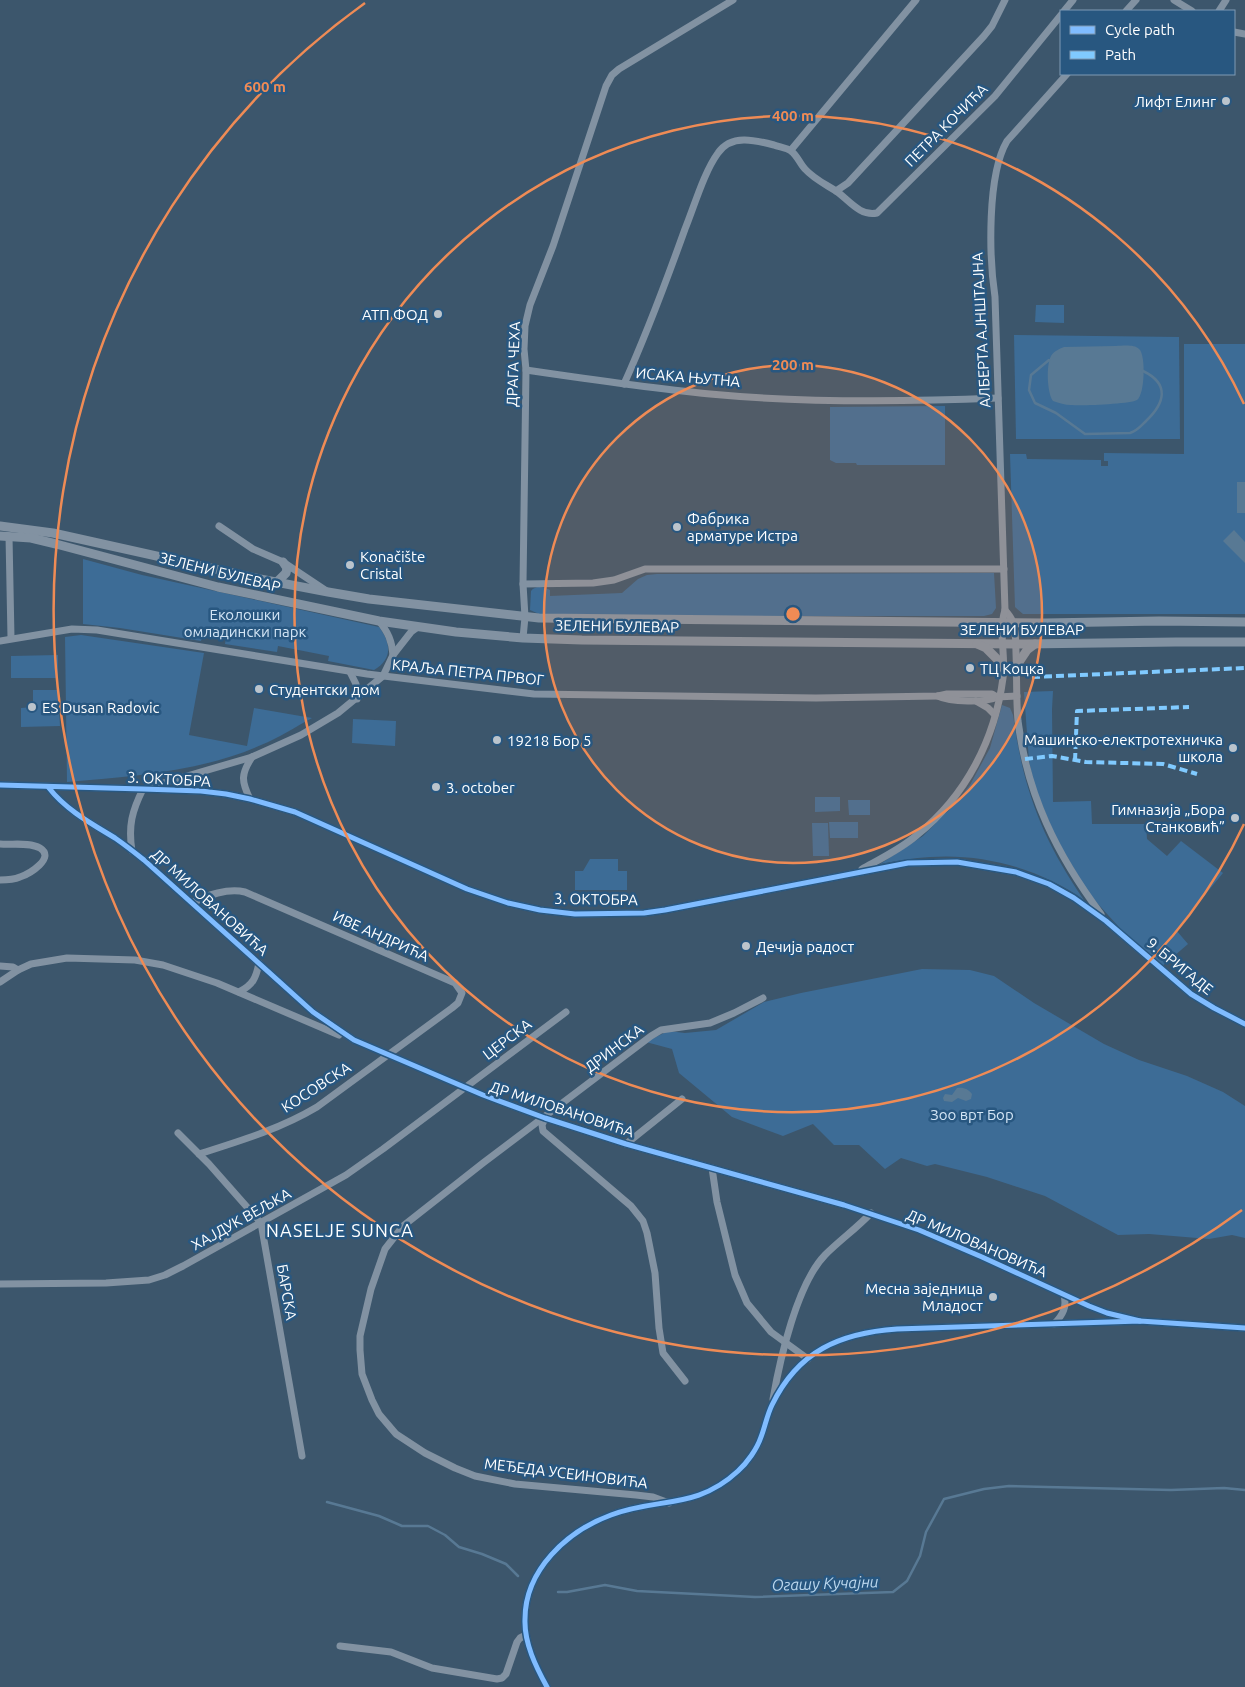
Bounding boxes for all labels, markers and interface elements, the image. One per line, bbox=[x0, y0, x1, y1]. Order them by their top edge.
legend bbox=[1060, 10, 1235, 75]
text: Cycle path bbox=[1105, 21, 1175, 38]
text: Path bbox=[1105, 46, 1136, 63]
text: 600 m bbox=[244, 78, 286, 95]
street label: ПЕТРА КОЧИЋА bbox=[901, 80, 991, 170]
place label: Лифт Елинг bbox=[1134, 93, 1216, 110]
marker: Лифт Елинг bbox=[1220, 95, 1232, 107]
text: 400 m bbox=[772, 107, 814, 124]
street label: АЛБЕРТА АЈНШТАЈНА bbox=[968, 252, 994, 408]
place label: АТП ФОД bbox=[362, 306, 428, 323]
marker: АТП ФОД bbox=[432, 308, 444, 320]
street label: ДРАГА ЧЕХА bbox=[503, 321, 523, 407]
text: 200 m bbox=[772, 356, 814, 373]
street label: ИСАКА ЊУТНА bbox=[635, 364, 741, 390]
place label: Фабрика арматуре Истра bbox=[687, 510, 798, 544]
marker: Фабрика арматуре Истра bbox=[671, 521, 683, 533]
place label: Konačište Cristal bbox=[360, 548, 425, 582]
street label: ЗЕЛЕНИ БУЛЕВАР bbox=[158, 549, 282, 595]
marker: Konačište Cristal bbox=[344, 559, 356, 571]
centre of rings bbox=[784, 605, 802, 623]
park label: Еколошки омладински парк bbox=[184, 606, 306, 640]
street label: ЗЕЛЕНИ БУЛЕВАР bbox=[555, 616, 679, 636]
street label: ЗЕЛЕНИ БУЛЕВАР bbox=[960, 621, 1084, 638]
street label: КРАЉА ПЕТРА ПРВОГ bbox=[391, 656, 545, 689]
place label: ТЦ Коцка bbox=[980, 660, 1044, 677]
marker: ТЦ Коцка bbox=[964, 662, 976, 674]
place label: Студентски дом bbox=[269, 681, 380, 698]
marker: Студентски дом bbox=[253, 683, 265, 695]
place label: ES Dusan Radovic bbox=[42, 699, 160, 716]
marker: ES Dusan Radovic bbox=[26, 701, 38, 713]
place label: Машинско-електротехничка школа bbox=[1024, 731, 1223, 765]
place label: 19218 Бор 5 bbox=[507, 732, 591, 749]
marker: 19218 Бор 5 bbox=[491, 734, 503, 746]
marker: Машинско-електротехничка школа bbox=[1227, 742, 1239, 754]
street label: 3. ОКТОБРА bbox=[127, 768, 212, 790]
place label: 3. october bbox=[446, 779, 515, 796]
marker: 3. october bbox=[430, 781, 442, 793]
place label: Гимназија „Бора Станковић” bbox=[1111, 801, 1225, 835]
marker: Гимназија „Бора Станковић” bbox=[1229, 812, 1241, 824]
street label: ДР МИЛОВАНОВИЋА bbox=[148, 845, 272, 959]
street label: 3. ОКТОБРА bbox=[554, 890, 638, 908]
street label: ИВЕ АНДРИЋА bbox=[330, 907, 432, 965]
street label: 9. БРИГАДЕ bbox=[1144, 934, 1216, 998]
place label: Дечија радост bbox=[756, 938, 854, 955]
marker: Дечија радост bbox=[740, 940, 752, 952]
street label: ЦЕРСКА bbox=[479, 1015, 535, 1063]
street label: ДРИНСКА bbox=[581, 1020, 647, 1076]
street label: КОСОВСКА bbox=[278, 1058, 354, 1116]
street label: ДР МИЛОВАНОВИЋА bbox=[488, 1078, 637, 1140]
park label: Зоо врт Бор bbox=[930, 1106, 1014, 1123]
street label: ХАЈДУК ВЕЉКА bbox=[188, 1184, 294, 1253]
street label: ДР МИЛОВАНОВИЋА bbox=[904, 1206, 1050, 1280]
district label: NASELJE SUNCA bbox=[266, 1220, 414, 1240]
street label: БАРСКА bbox=[274, 1263, 300, 1322]
place label: Месна заједница Младост bbox=[865, 1280, 983, 1314]
marker: Месна заједница Младост bbox=[987, 1291, 999, 1303]
street label: МЕЂЕДА УСЕИНОВИЋА bbox=[483, 1455, 649, 1491]
water label: Огашу Кучајни bbox=[771, 1572, 879, 1594]

